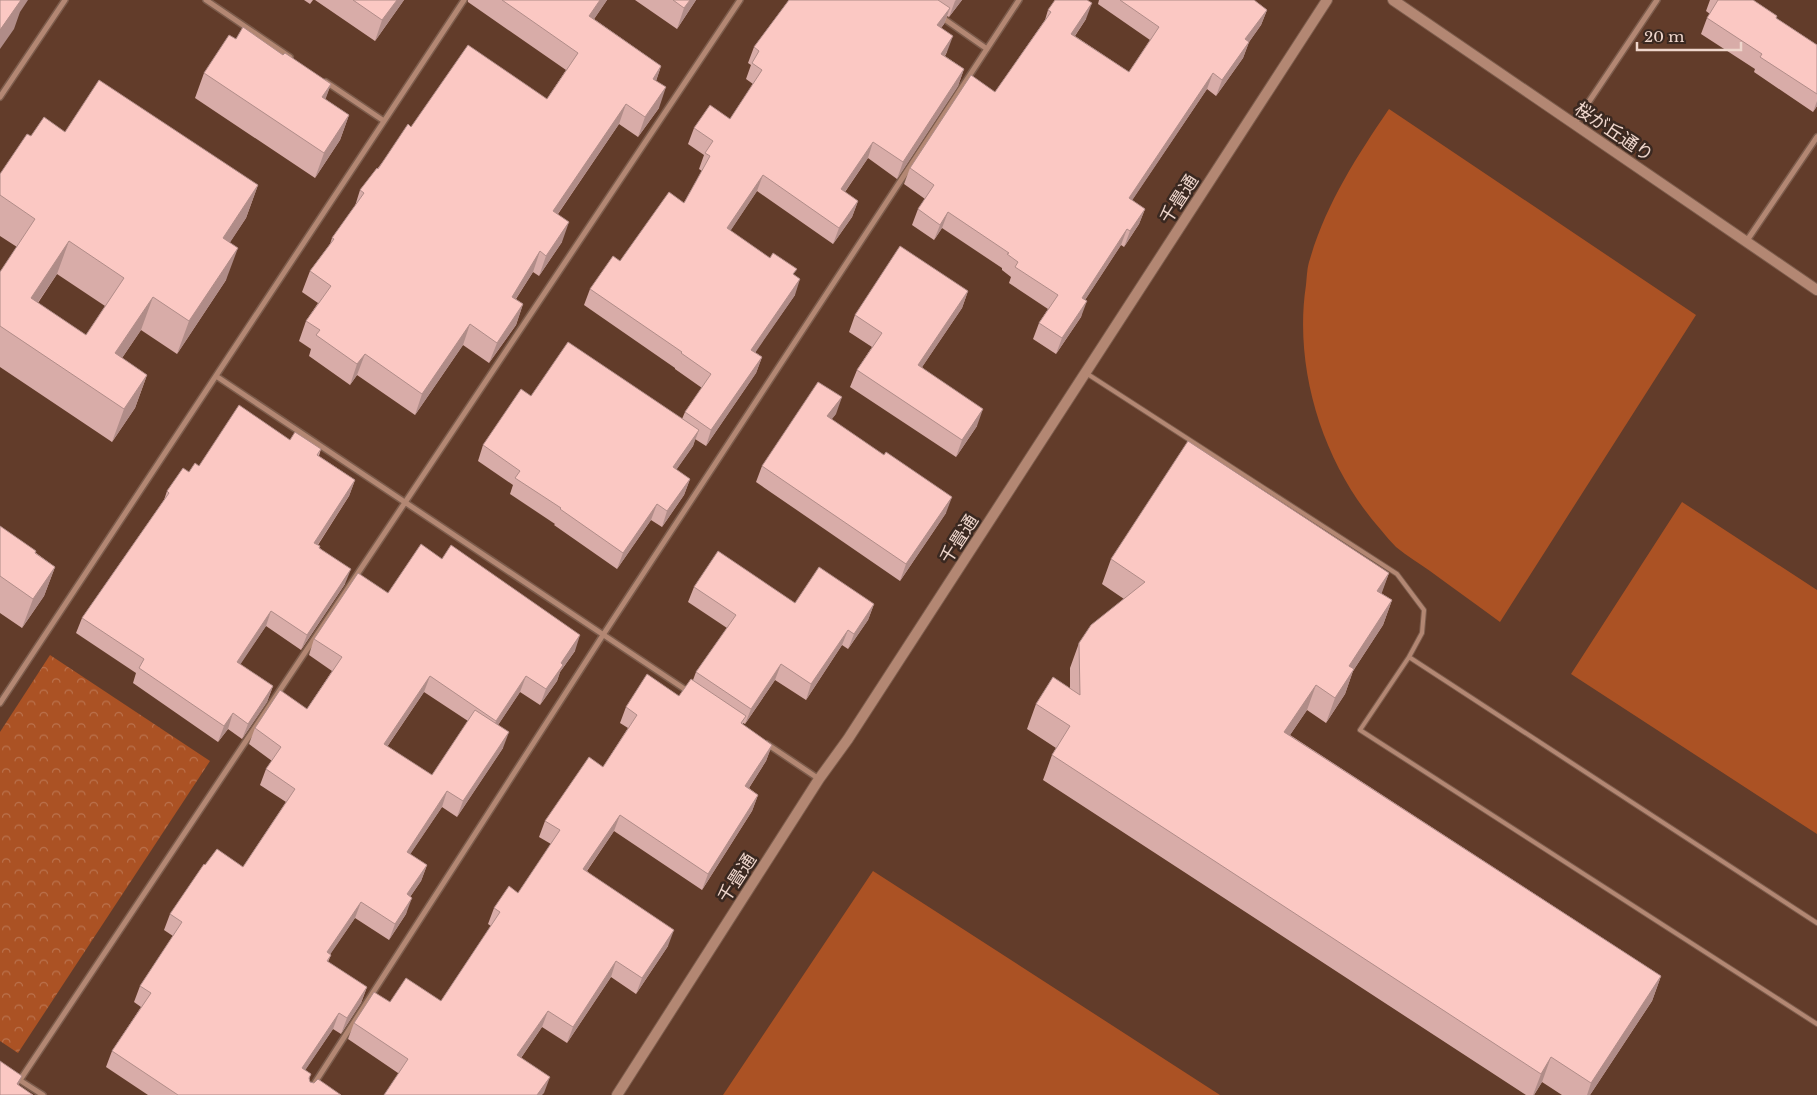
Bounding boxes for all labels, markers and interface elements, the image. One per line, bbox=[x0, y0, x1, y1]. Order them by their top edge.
scale bar bbox=[1637, 20, 1741, 52]
text: 20 m bbox=[1644, 27, 1684, 46]
street label: 桜が丘通り bbox=[1571, 98, 1657, 166]
street label: 千畳通 bbox=[1155, 170, 1203, 228]
street label: 千畳通 bbox=[935, 510, 983, 568]
street label: 千畳通 bbox=[713, 849, 761, 907]

